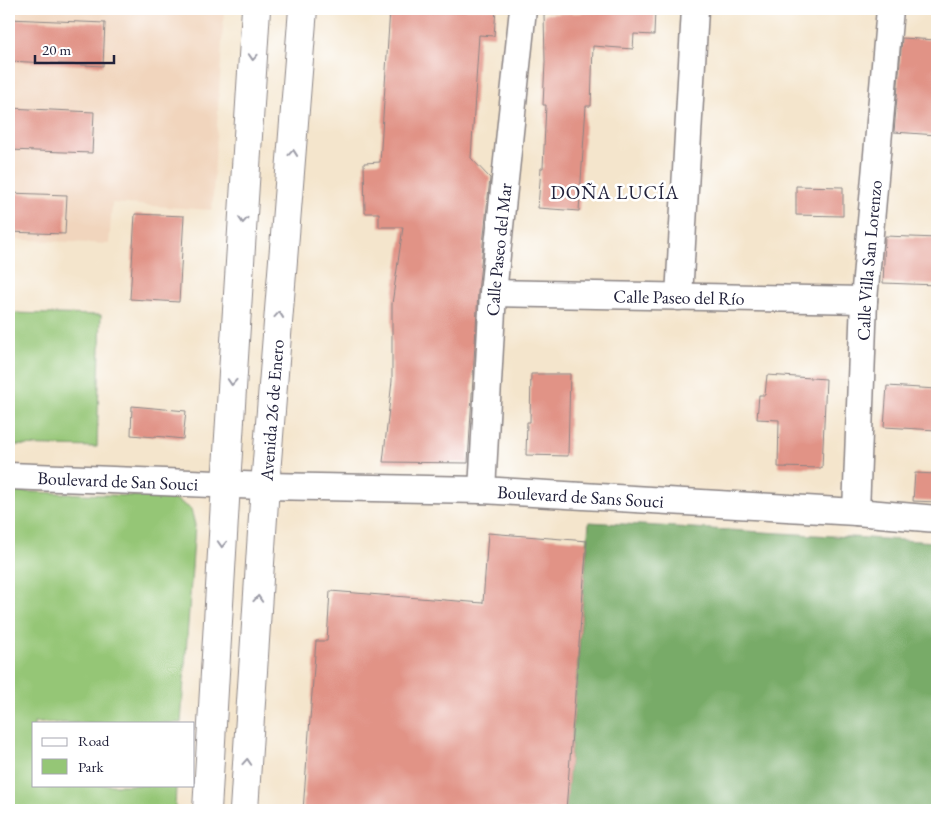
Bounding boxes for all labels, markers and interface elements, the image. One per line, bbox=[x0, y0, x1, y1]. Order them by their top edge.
scale bar bbox=[35, 32, 114, 64]
text: 20 m bbox=[42, 40, 71, 59]
one-way arrow bbox=[248, 54, 259, 62]
one-way arrow bbox=[287, 149, 298, 157]
street label: Calle Villa San Lorenzo bbox=[851, 179, 886, 341]
district label: DOÑA LUCÍA bbox=[550, 180, 680, 205]
street label: Calle Paseo del Mar bbox=[480, 182, 516, 317]
one-way arrow bbox=[237, 216, 248, 224]
street label: Calle Paseo del Río bbox=[613, 284, 745, 309]
one-way arrow bbox=[274, 311, 285, 319]
street label: Avenida 26 de Enero bbox=[254, 338, 288, 483]
one-way arrow bbox=[227, 378, 238, 386]
street label: Boulevard de San Souci bbox=[37, 466, 199, 495]
street label: Boulevard de Sans Souci bbox=[497, 479, 665, 512]
one-way arrow bbox=[217, 540, 228, 548]
one-way arrow bbox=[252, 595, 263, 603]
legend bbox=[32, 722, 195, 786]
text: Road bbox=[78, 731, 110, 750]
text: Park bbox=[78, 757, 105, 776]
one-way arrow bbox=[242, 757, 253, 765]

